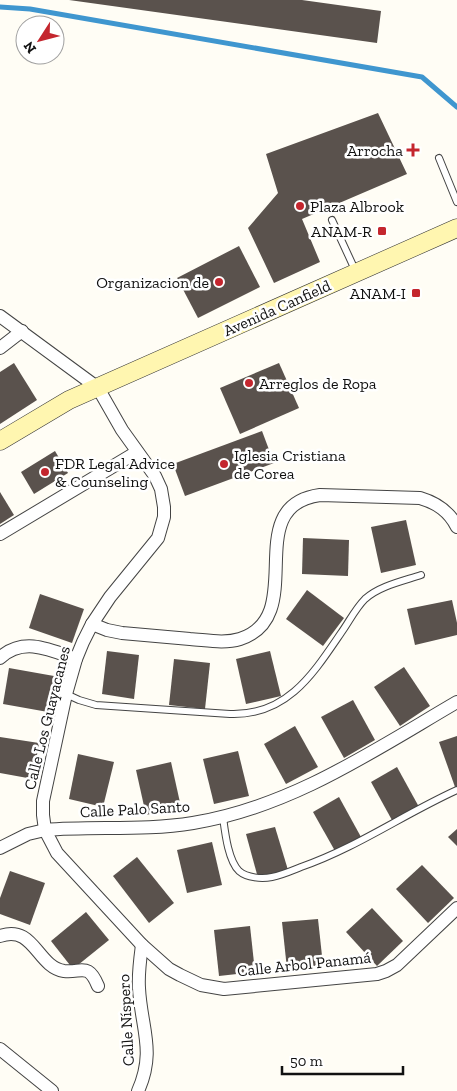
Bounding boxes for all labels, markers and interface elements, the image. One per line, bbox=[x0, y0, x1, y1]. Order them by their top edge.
north arrow bbox=[15, 15, 65, 65]
text: N bbox=[20, 38, 40, 57]
place label: Arrocha bbox=[347, 141, 403, 160]
marker: Arrocha bbox=[407, 144, 419, 156]
place label: Plaza Albrook bbox=[310, 197, 405, 216]
marker: Plaza Albrook bbox=[294, 200, 306, 212]
place label: ANAM-R bbox=[311, 222, 372, 241]
marker: ANAM-R bbox=[376, 225, 388, 237]
place label: Organizacion de bbox=[96, 273, 209, 292]
marker: Organizacion de bbox=[213, 276, 225, 288]
street label: Avenida Canfield bbox=[220, 276, 334, 340]
place label: ANAM-I bbox=[350, 284, 406, 303]
marker: ANAM-I bbox=[410, 287, 422, 299]
place label: Arreglos de Ropa bbox=[259, 374, 377, 393]
marker: Arreglos de Ropa bbox=[243, 377, 255, 389]
place label: Iglesia Cristiana de Corea bbox=[234, 446, 346, 483]
place label: FDR Legal Advice & Counseling bbox=[55, 454, 175, 491]
marker: Iglesia Cristiana de Corea bbox=[218, 458, 230, 470]
marker: FDR Legal Advice & Counseling bbox=[39, 466, 51, 478]
street label: Calle Los Guayacanes bbox=[20, 644, 74, 792]
street label: Calle Palo Santo bbox=[79, 797, 191, 821]
street label: Calle Arbol Panamá bbox=[236, 948, 372, 980]
street label: Calle Níspero bbox=[114, 974, 138, 1066]
scale bar bbox=[282, 1044, 403, 1076]
text: 50 m bbox=[290, 1052, 323, 1070]

